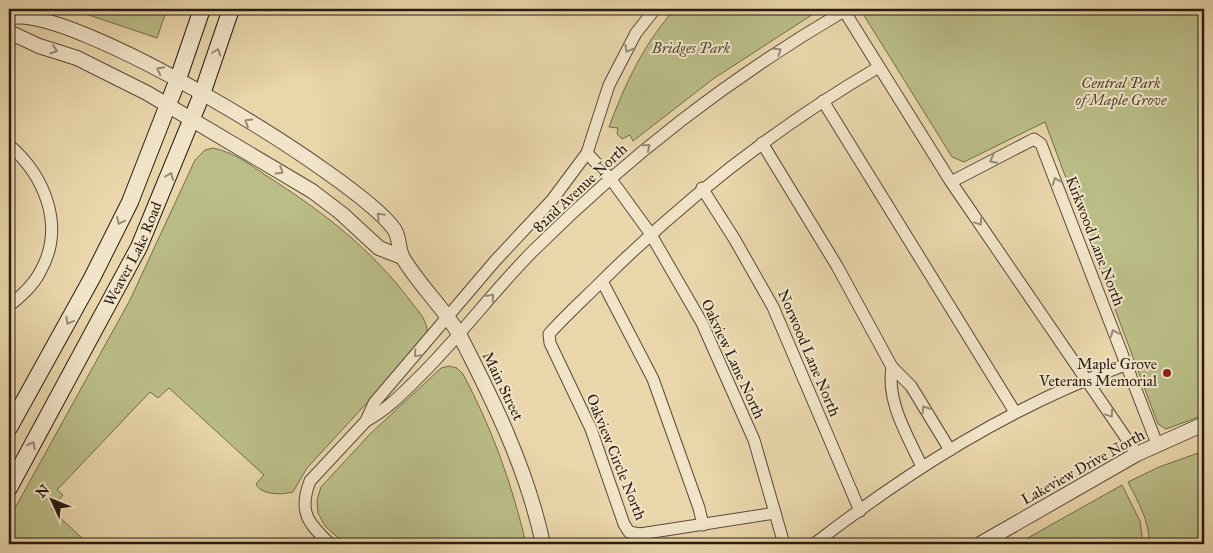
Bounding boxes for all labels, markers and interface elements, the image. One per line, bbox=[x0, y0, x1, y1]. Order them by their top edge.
park label: Bridges Park bbox=[651, 39, 731, 57]
one-way arrow bbox=[624, 44, 634, 53]
one-way arrow bbox=[49, 45, 57, 55]
one-way arrow bbox=[211, 48, 221, 56]
one-way arrow bbox=[772, 48, 782, 57]
one-way arrow bbox=[156, 66, 165, 76]
park label: Central Park of Maple Grove bbox=[1076, 74, 1167, 110]
one-way arrow bbox=[245, 118, 254, 128]
street label: 82nd Avenue North bbox=[529, 139, 631, 236]
one-way arrow bbox=[641, 143, 650, 152]
one-way arrow bbox=[989, 154, 998, 164]
one-way arrow bbox=[274, 165, 283, 174]
one-way arrow bbox=[164, 172, 174, 181]
street label: Kirkwood Lane North bbox=[1062, 174, 1128, 309]
one-way arrow bbox=[1052, 177, 1062, 186]
street label: Weaver Lake Road bbox=[100, 199, 166, 309]
one-way arrow bbox=[377, 212, 386, 221]
one-way arrow bbox=[116, 216, 126, 225]
one-way arrow bbox=[972, 217, 982, 226]
street label: Norwood Lane North bbox=[774, 287, 844, 420]
one-way arrow bbox=[485, 294, 494, 303]
street label: Oakview Lane North bbox=[697, 296, 769, 422]
one-way arrow bbox=[65, 315, 75, 324]
one-way arrow bbox=[1109, 329, 1120, 338]
one-way arrow bbox=[415, 348, 423, 357]
street label: Main Street bbox=[479, 349, 528, 424]
place label: Maple Grove Veterans Memorial bbox=[1038, 355, 1158, 390]
marker: Maple Grove Veterans Memorial bbox=[1161, 367, 1173, 379]
street label: Oakview Circle North bbox=[582, 391, 650, 523]
one-way arrow bbox=[921, 405, 931, 414]
one-way arrow bbox=[1104, 408, 1113, 418]
street label: Lakeview Drive North bbox=[1018, 425, 1148, 508]
one-way arrow bbox=[26, 442, 36, 451]
north arrow bbox=[28, 476, 78, 526]
text: N bbox=[33, 481, 53, 501]

